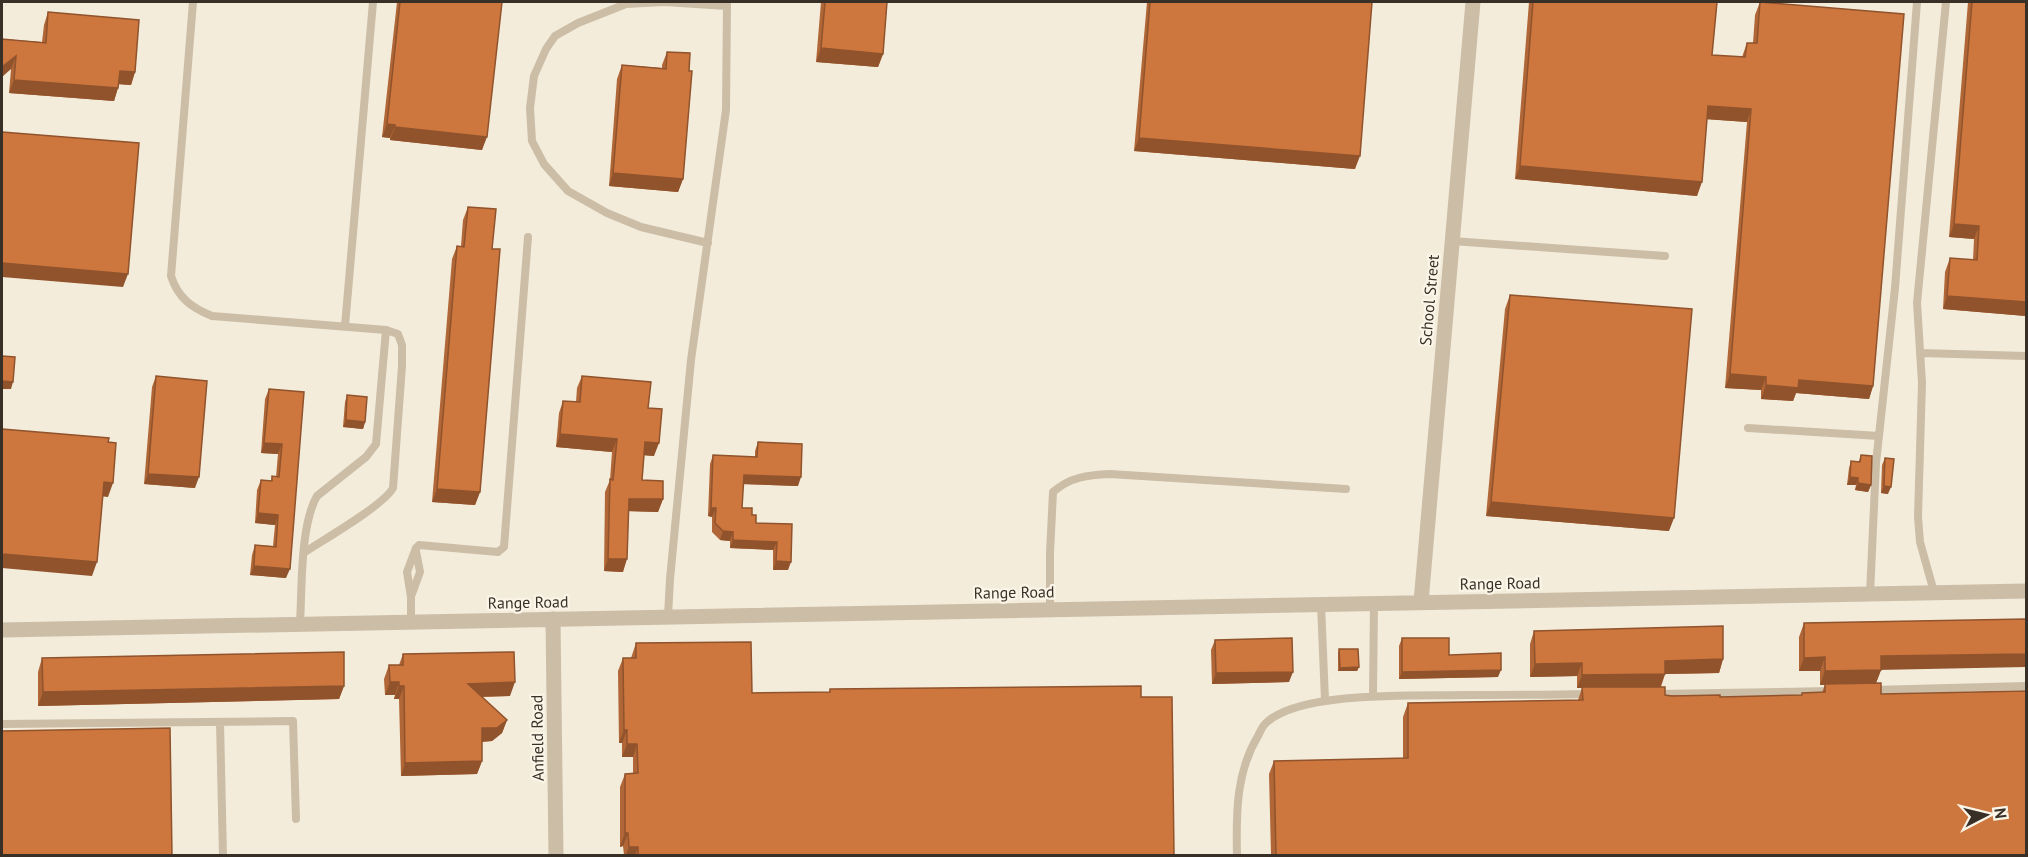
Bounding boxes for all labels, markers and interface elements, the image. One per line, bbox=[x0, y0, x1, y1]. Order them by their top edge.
street label: School Street bbox=[1415, 253, 1443, 346]
street label: Range Road bbox=[1459, 572, 1541, 594]
street label: Range Road bbox=[973, 581, 1055, 603]
street label: Range Road bbox=[487, 591, 569, 613]
street label: Anfield Road bbox=[526, 695, 548, 781]
north arrow bbox=[1956, 785, 2016, 845]
text: N bbox=[1990, 807, 2011, 820]

